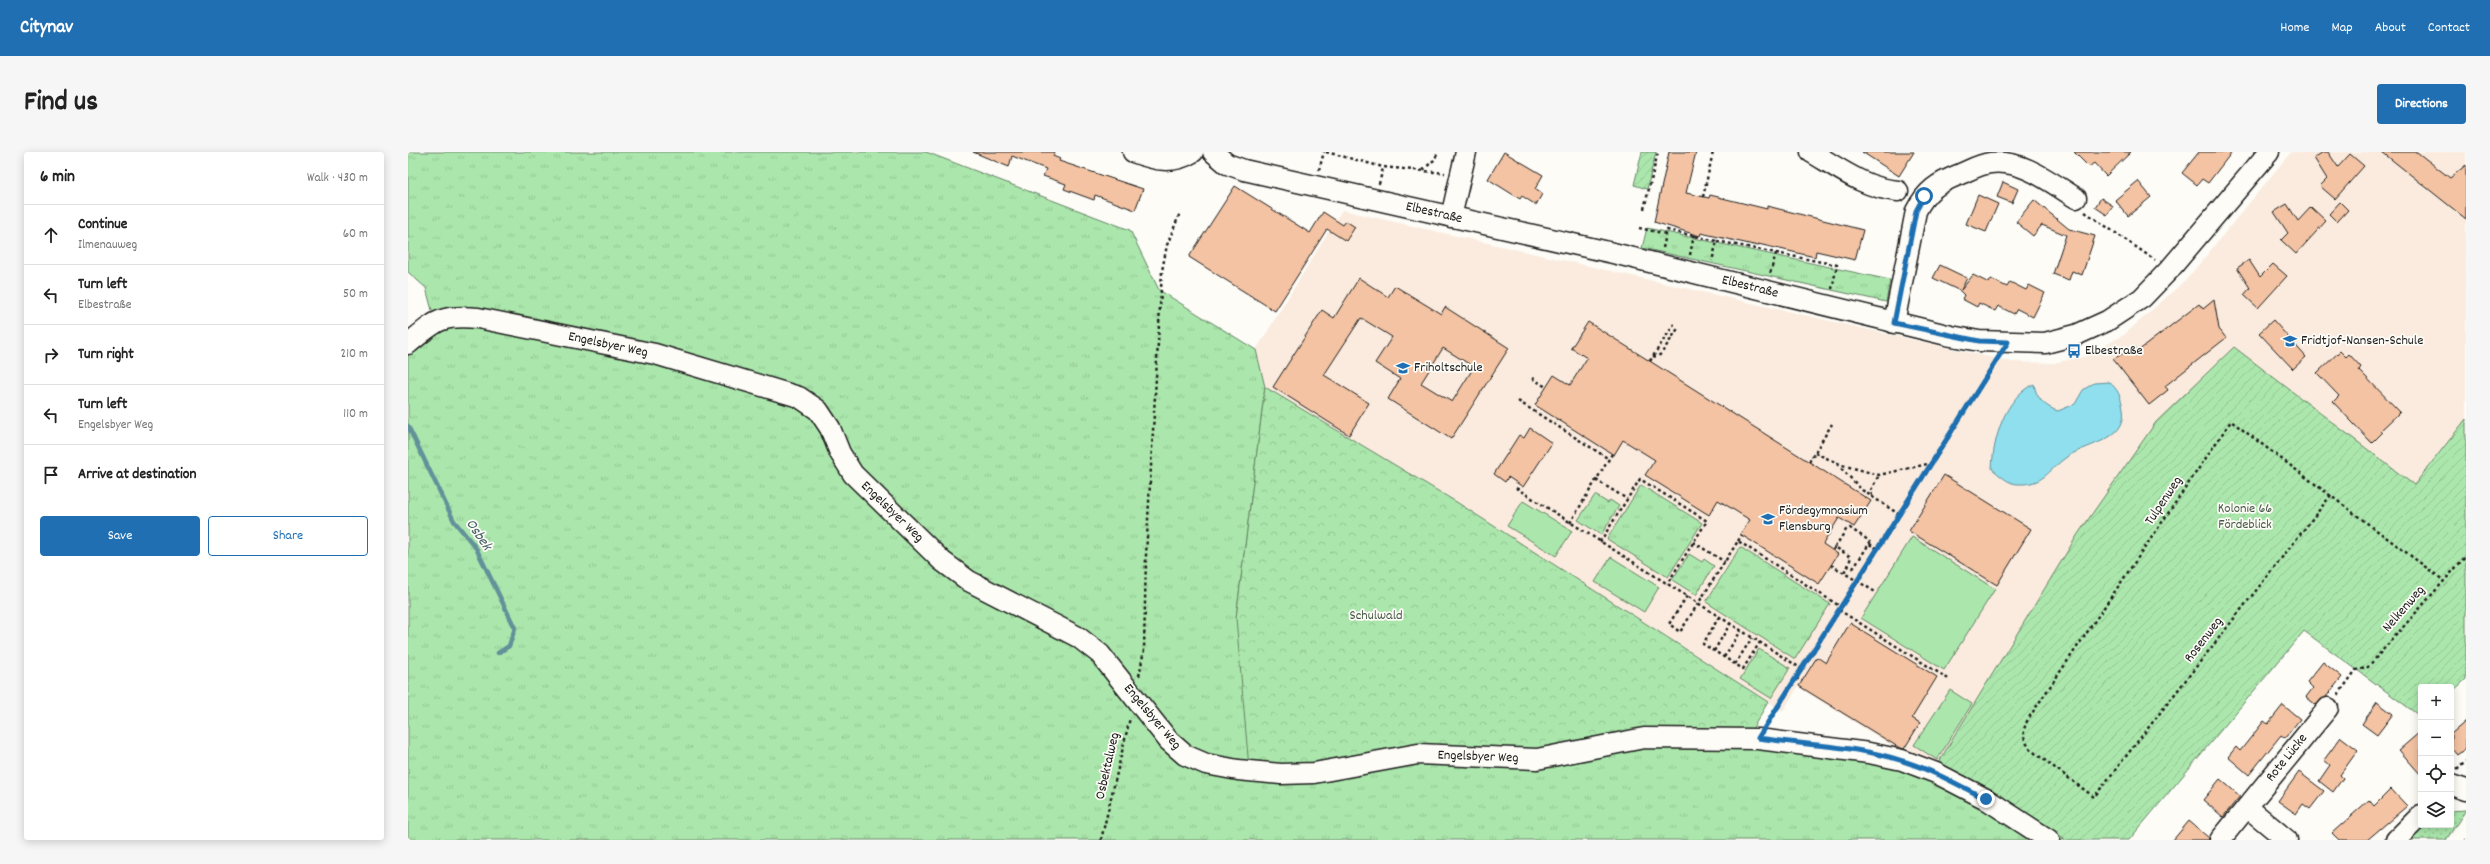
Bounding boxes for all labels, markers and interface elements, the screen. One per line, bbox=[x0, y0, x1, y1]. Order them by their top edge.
text: Citynav bbox=[20, 15, 73, 42]
text: Home bbox=[2280, 18, 2309, 38]
text: Map bbox=[2331, 18, 2353, 38]
text: About bbox=[2375, 18, 2406, 38]
text: Contact bbox=[2428, 18, 2470, 38]
text: Find us bbox=[24, 84, 98, 124]
button: Directions bbox=[2377, 84, 2466, 124]
text: 6 min bbox=[40, 166, 75, 190]
text: Walk · 430 m bbox=[307, 169, 368, 188]
route start bbox=[1915, 187, 1933, 205]
street label: Elbestraße bbox=[1404, 197, 1464, 229]
text: Continue bbox=[78, 214, 127, 236]
icon: ahead bbox=[40, 224, 62, 246]
text: 60 m bbox=[343, 225, 368, 244]
text: Ilmenauweg bbox=[78, 236, 137, 255]
street label: Elbestraße bbox=[1720, 270, 1780, 304]
text: Turn left bbox=[78, 274, 127, 296]
icon: left bbox=[40, 284, 62, 306]
text: 50 m bbox=[343, 285, 368, 304]
text: Elbestraße bbox=[78, 296, 131, 315]
street label: Engelsbyer Weg bbox=[566, 327, 650, 363]
place label: Fridtjof-Nansen-Schule bbox=[2301, 331, 2423, 351]
school or university icon: Fridtjof-Nansen-Schule bbox=[2282, 333, 2298, 349]
place label: Elbestraße bbox=[2085, 341, 2143, 361]
bus stop icon: Elbestraße bbox=[2066, 343, 2082, 359]
icon: right bbox=[40, 344, 62, 366]
text: Turn right bbox=[78, 344, 134, 366]
text: 210 m bbox=[340, 345, 368, 364]
place label: Friholtschule bbox=[1414, 358, 1483, 378]
school or university icon: Friholtschule bbox=[1395, 360, 1411, 376]
text: Turn left bbox=[78, 394, 127, 416]
icon: left bbox=[40, 404, 62, 426]
text: 110 m bbox=[343, 405, 368, 424]
text: Engelsbyer Weg bbox=[78, 416, 153, 435]
icon: arrive bbox=[40, 464, 62, 486]
text: Arrive at destination bbox=[78, 464, 196, 486]
street label: Tulpenweg bbox=[2140, 472, 2188, 530]
street label: Engelsbyer Weg bbox=[856, 477, 928, 547]
park label: Kolonie 66 Fördeblick bbox=[2218, 499, 2272, 535]
place label: Fördegymnasium Flensburg bbox=[1779, 501, 1868, 537]
school or university icon: Fördegymnasium Flensburg bbox=[1760, 511, 1776, 527]
water label: Osbek bbox=[459, 515, 498, 557]
button: Save bbox=[40, 516, 200, 556]
button: Share bbox=[208, 516, 368, 556]
street label: Nelkenweg bbox=[2378, 581, 2430, 637]
park label: Schulwald bbox=[1349, 606, 1403, 626]
street label: Rosenweg bbox=[2180, 613, 2228, 667]
street label: Engelsbyer Weg bbox=[1118, 680, 1186, 754]
map controls bbox=[2418, 684, 2454, 828]
button: + bbox=[2418, 684, 2454, 720]
button: − bbox=[2418, 720, 2454, 756]
street label: Osbektalweg bbox=[1091, 730, 1125, 802]
street label: Rote Lücke bbox=[2261, 730, 2313, 786]
street label: Engelsbyer Weg bbox=[1437, 746, 1519, 768]
button: locate bbox=[2418, 756, 2454, 792]
route end bbox=[1977, 790, 1995, 808]
button: layers bbox=[2418, 792, 2454, 828]

